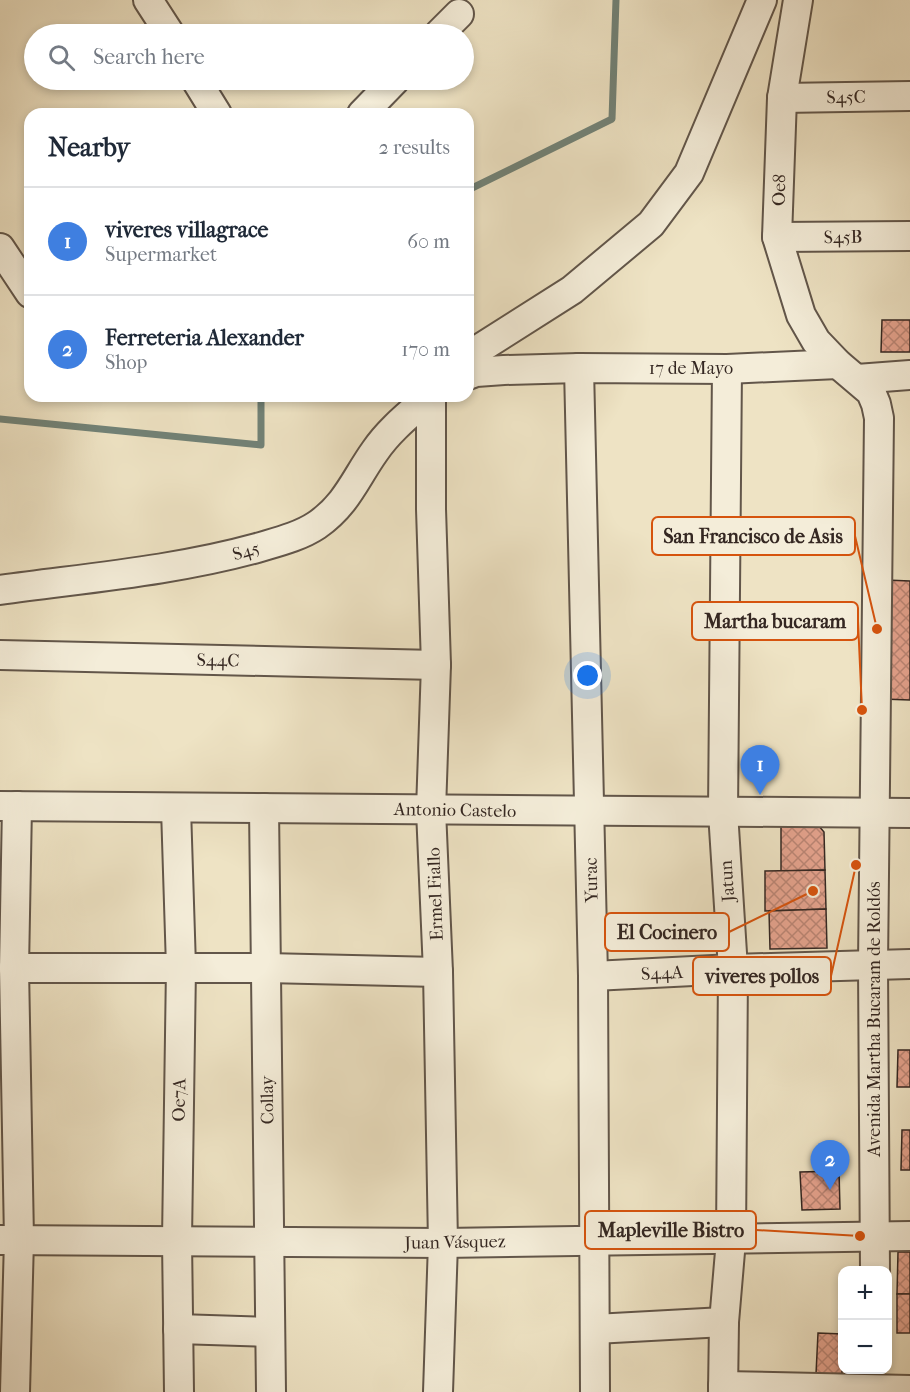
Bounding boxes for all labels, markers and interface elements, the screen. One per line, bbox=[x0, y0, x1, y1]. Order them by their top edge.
search box bbox=[24, 24, 474, 90]
icon: search bbox=[45, 41, 78, 74]
text: Search here bbox=[93, 44, 205, 70]
street label: S45C bbox=[826, 87, 866, 108]
text: Nearby bbox=[48, 132, 130, 163]
text: 2 results bbox=[379, 136, 450, 159]
street label: Oe8 bbox=[768, 174, 791, 206]
text: viveres villagrace bbox=[105, 217, 269, 243]
street label: S45B bbox=[823, 227, 863, 248]
text: 1 bbox=[64, 230, 71, 253]
text: 60 m bbox=[407, 230, 450, 253]
text: Supermarket bbox=[105, 243, 217, 266]
text: Ferreteria Alexander bbox=[105, 325, 304, 351]
text: 2 bbox=[62, 338, 73, 361]
text: 170 m bbox=[401, 338, 450, 361]
text: Shop bbox=[105, 351, 147, 374]
street label: 17 de Mayo bbox=[649, 358, 733, 379]
callout: San Francisco de Asis bbox=[652, 517, 855, 555]
text: San Francisco de Asis bbox=[663, 525, 843, 548]
street label: S45 bbox=[230, 538, 262, 565]
callout: Martha bucaram bbox=[692, 602, 858, 640]
text: Martha bucaram bbox=[703, 610, 846, 633]
street label: S44C bbox=[196, 650, 240, 671]
your location bbox=[573, 661, 602, 690]
pin: 1 bbox=[740, 746, 780, 795]
street label: Antonio Castelo bbox=[393, 799, 516, 822]
street label: Ermel Fiallo bbox=[423, 847, 448, 941]
street label: Yurac bbox=[581, 857, 602, 904]
street label: Jatun bbox=[716, 859, 740, 905]
street label: Avenida Martha Bucaram de Roldós bbox=[864, 881, 885, 1158]
callout: El Cocinero bbox=[605, 913, 729, 951]
text: El Cocinero bbox=[617, 921, 717, 944]
callout: viveres pollos bbox=[693, 957, 831, 995]
street label: S44A bbox=[640, 962, 684, 985]
text: viveres pollos bbox=[704, 965, 820, 988]
street label: Collay bbox=[257, 1074, 278, 1125]
street label: Oe7A bbox=[169, 1078, 190, 1122]
pin: 2 bbox=[810, 1140, 850, 1190]
callout: Mapleville Bistro bbox=[585, 1211, 756, 1249]
text: Mapleville Bistro bbox=[597, 1219, 744, 1242]
street label: Juan Vásquez bbox=[402, 1231, 506, 1254]
map controls bbox=[838, 1266, 892, 1374]
button: + bbox=[838, 1266, 892, 1320]
button: − bbox=[838, 1320, 892, 1374]

